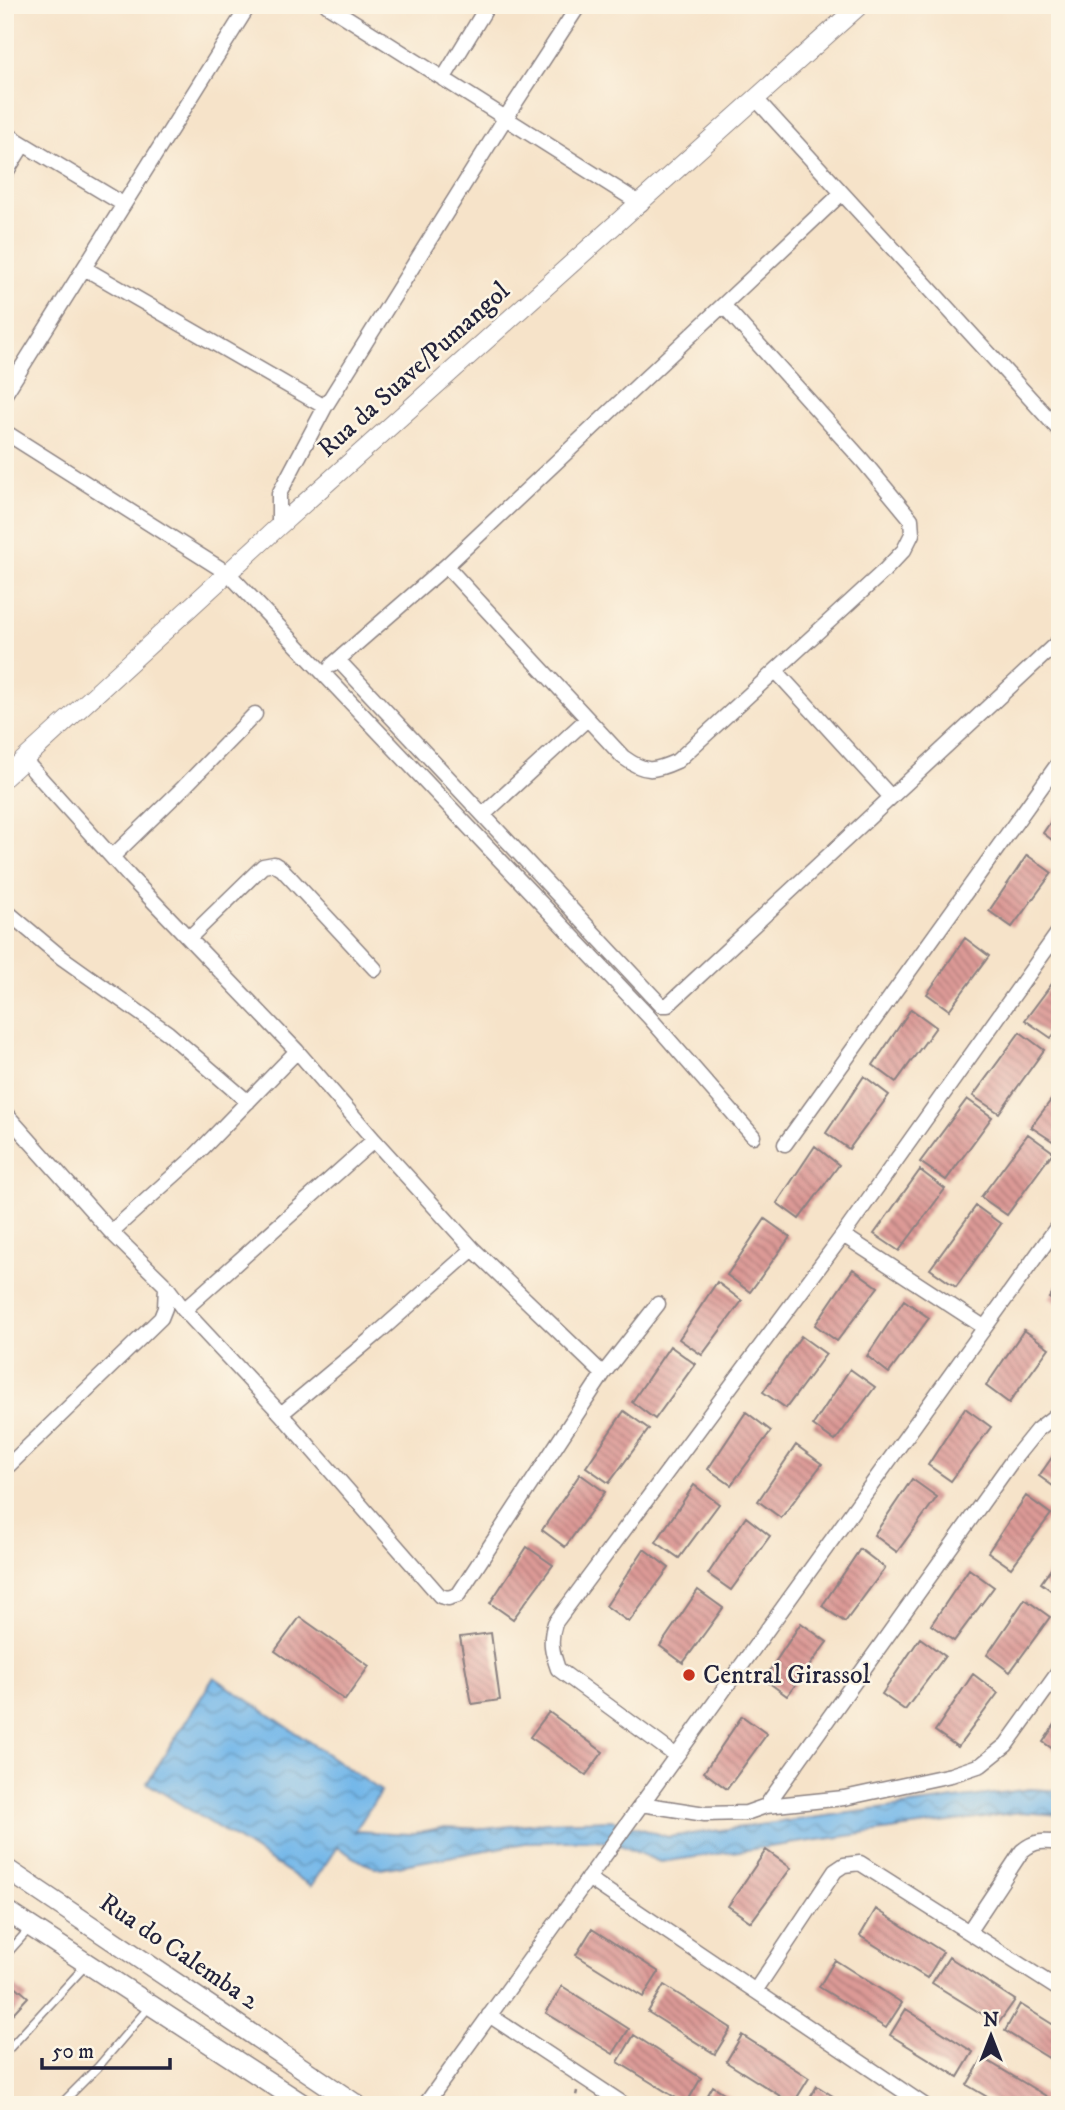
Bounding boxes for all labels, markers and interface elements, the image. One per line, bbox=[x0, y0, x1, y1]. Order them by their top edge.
street label: Rua da Suave/Pumangol bbox=[311, 275, 517, 465]
place label: Central Girassol bbox=[703, 1659, 870, 1692]
marker: Central Girassol bbox=[681, 1667, 697, 1683]
street label: Rua do Calemba 2 bbox=[93, 1886, 265, 2018]
north arrow bbox=[956, 2002, 1026, 2072]
text: N bbox=[983, 2009, 999, 2032]
scale bar bbox=[42, 2026, 170, 2070]
text: 50 m bbox=[52, 2039, 94, 2065]

